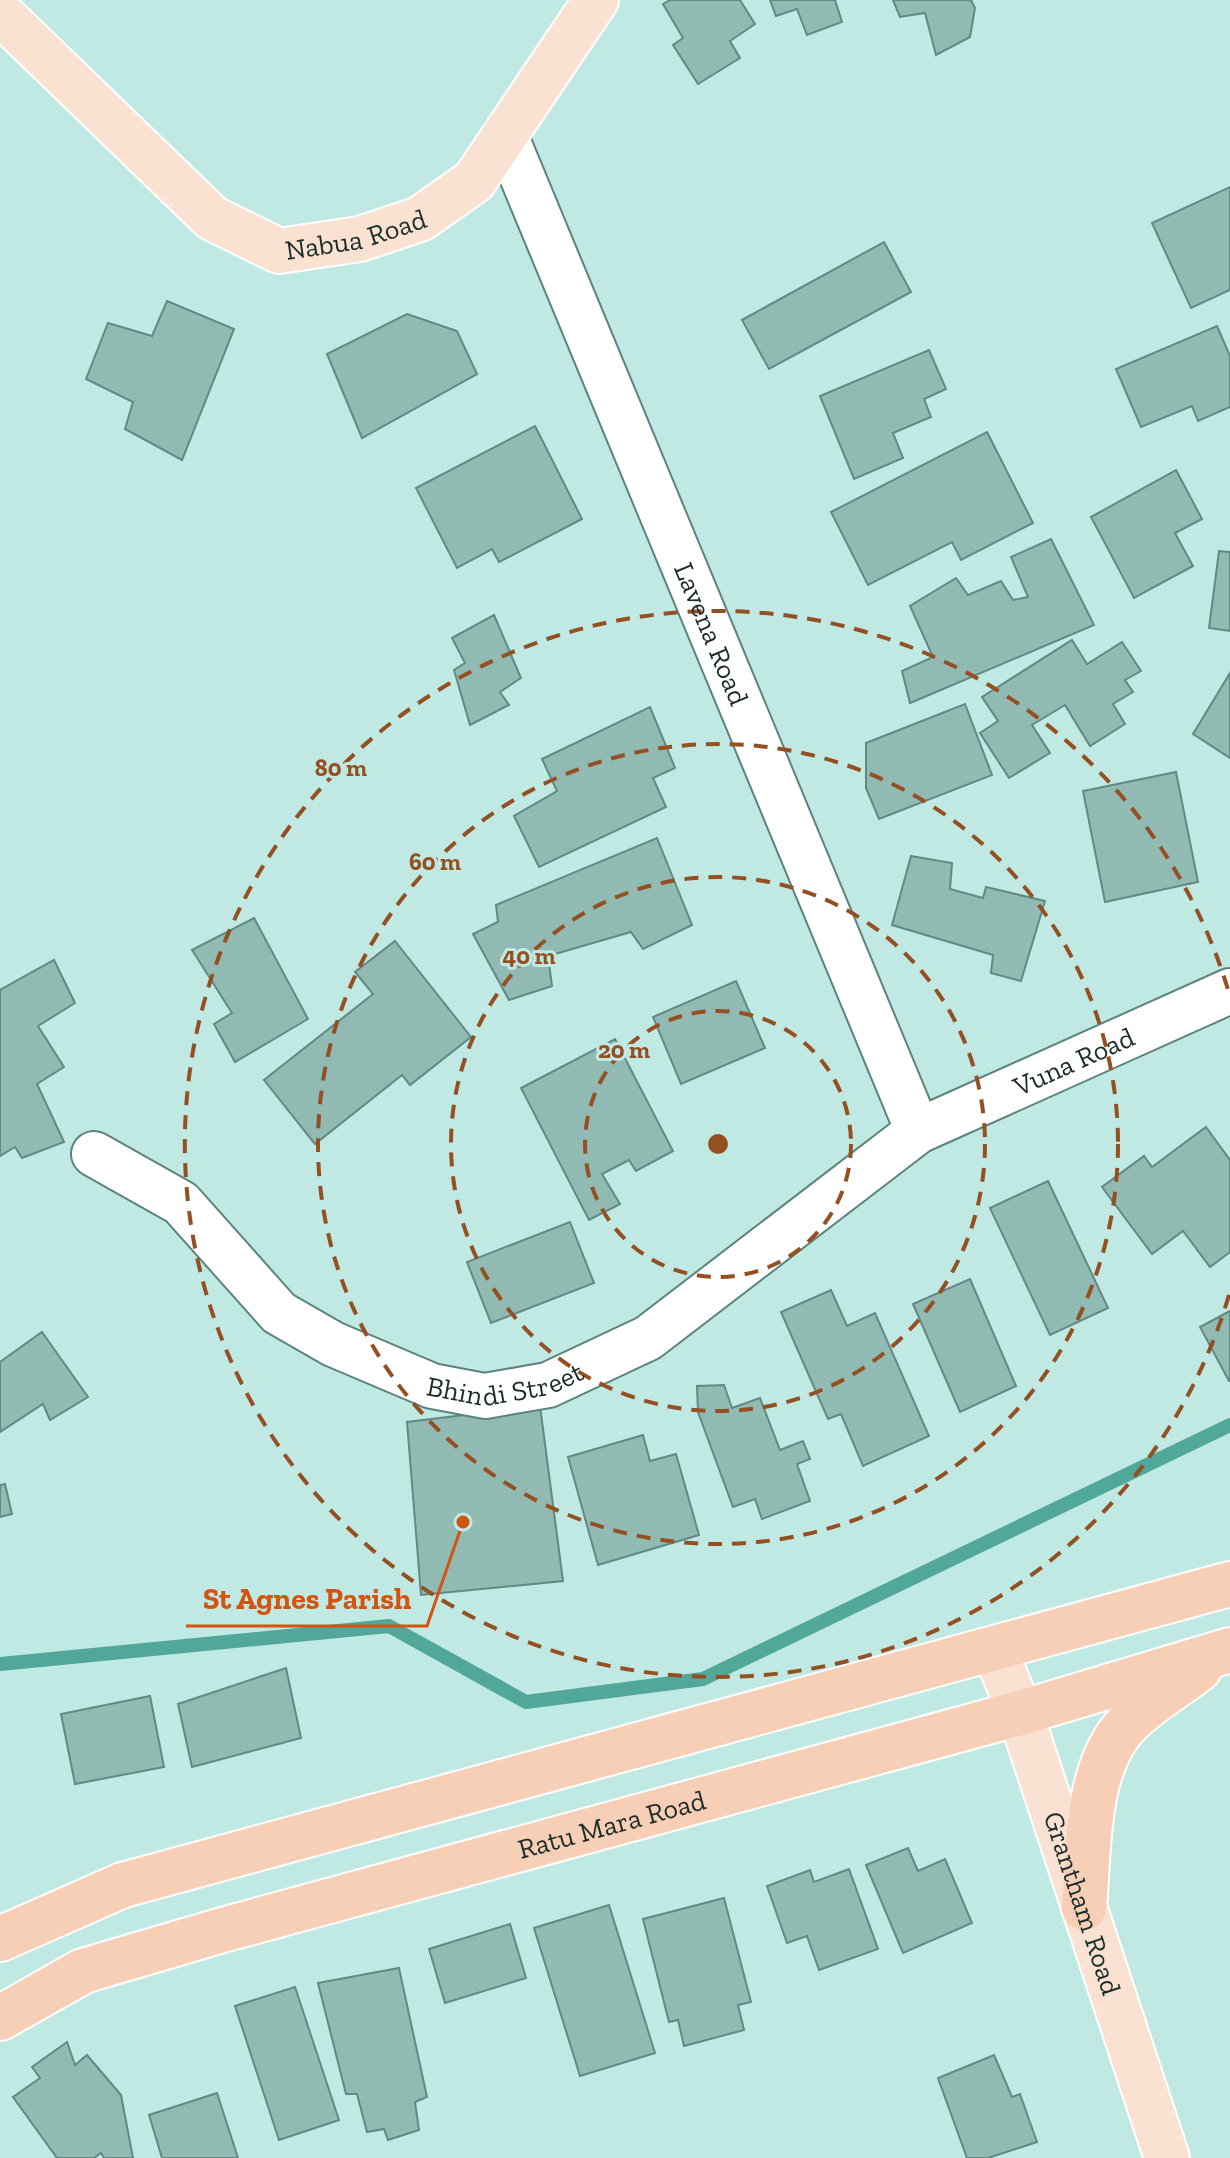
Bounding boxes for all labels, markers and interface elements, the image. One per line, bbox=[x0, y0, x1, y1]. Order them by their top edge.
street label: Nabua Road bbox=[283, 202, 431, 267]
street label: Lavena Road bbox=[667, 558, 756, 710]
text: 80 m bbox=[315, 753, 367, 782]
text: 60 m bbox=[409, 847, 461, 876]
text: 40 m bbox=[502, 941, 556, 970]
street label: Vuna Road bbox=[1007, 1020, 1139, 1104]
text: 20 m bbox=[598, 1035, 650, 1064]
centre of rings bbox=[704, 1130, 732, 1158]
street label: Bhindi Street bbox=[424, 1355, 589, 1413]
callout: St Agnes Parish bbox=[186, 1572, 427, 1626]
text: St Agnes Parish bbox=[203, 1581, 412, 1617]
street label: Ratu Mara Road bbox=[514, 1783, 709, 1866]
street label: Grantham Road bbox=[1037, 1807, 1128, 1999]

